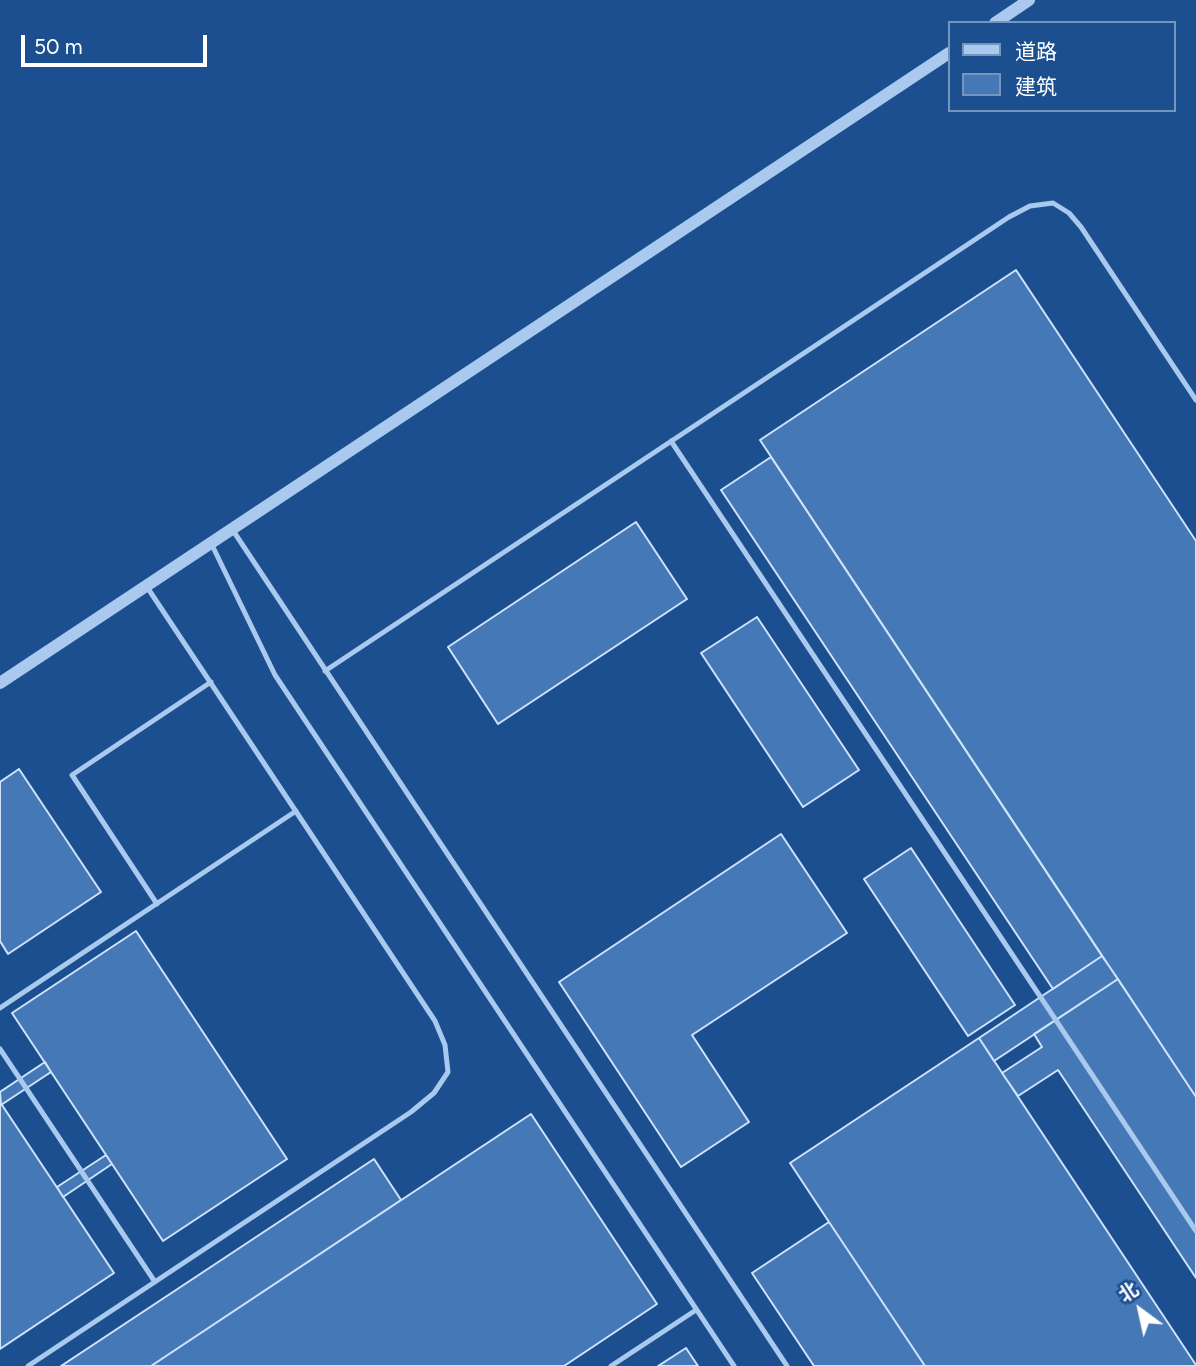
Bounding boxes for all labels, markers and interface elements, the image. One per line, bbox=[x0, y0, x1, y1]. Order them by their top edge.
scale bar bbox=[24, 21, 210, 65]
legend bbox=[948, 21, 1175, 112]
text: 50 m bbox=[34, 34, 83, 59]
text: 道路 bbox=[1015, 39, 1057, 64]
text: 建筑 bbox=[1015, 74, 1057, 99]
north arrow bbox=[1105, 1275, 1175, 1345]
text: 北 bbox=[1114, 1277, 1143, 1307]

